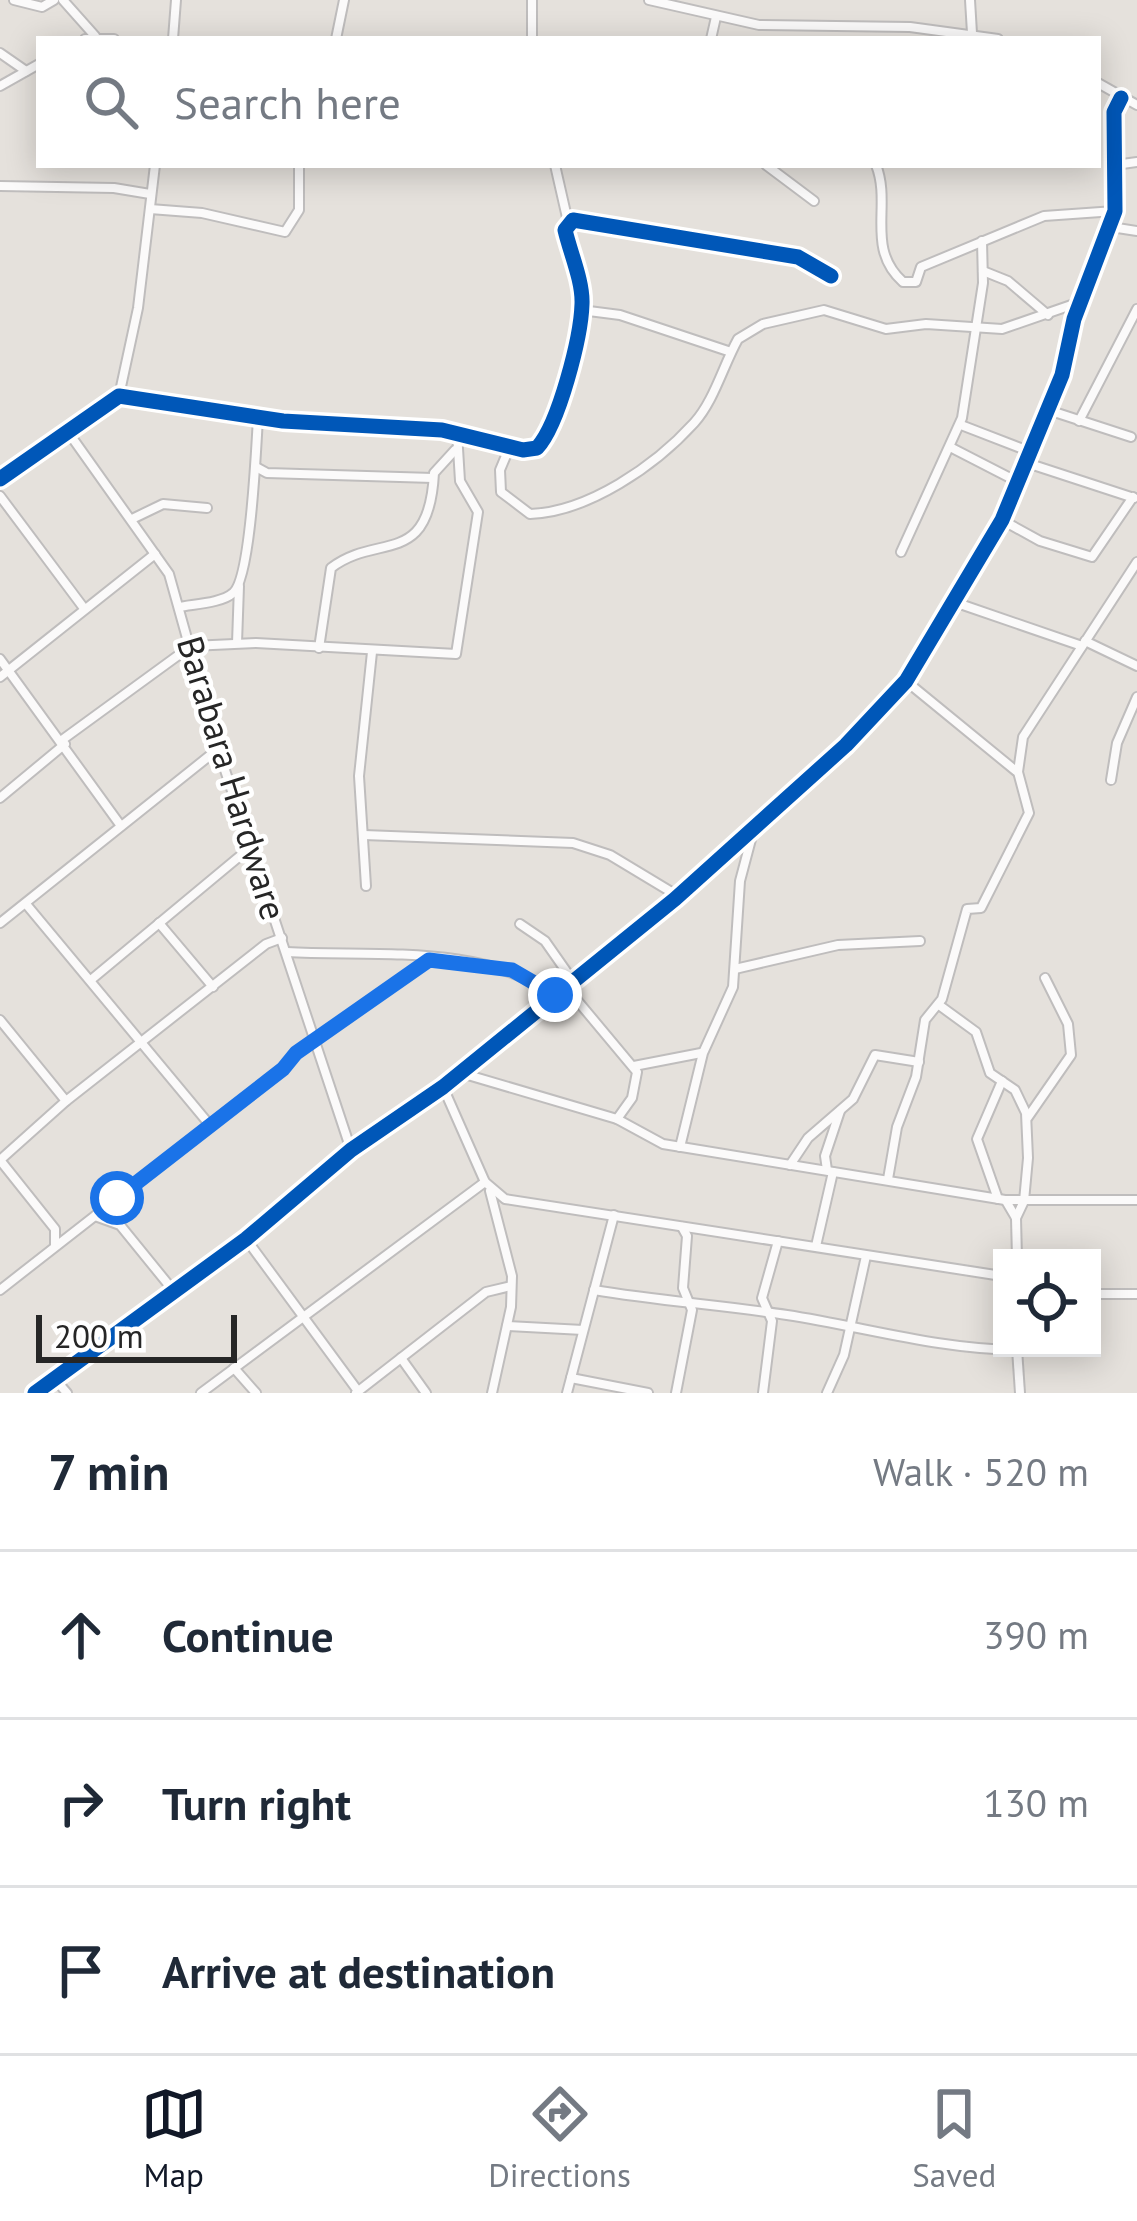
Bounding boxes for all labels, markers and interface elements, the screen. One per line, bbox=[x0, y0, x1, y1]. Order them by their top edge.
search box bbox=[36, 36, 1101, 168]
icon: search bbox=[78, 69, 144, 135]
text: Search here bbox=[174, 73, 401, 131]
street label: Barabara Hardware bbox=[167, 630, 298, 926]
route end bbox=[528, 968, 582, 1022]
route start bbox=[90, 1171, 144, 1225]
map controls bbox=[993, 1249, 1101, 1357]
button: locate bbox=[993, 1249, 1101, 1357]
scale bar bbox=[36, 1309, 237, 1362]
text: 200 m bbox=[54, 1314, 144, 1357]
text: 7 min bbox=[48, 1438, 170, 1504]
text: Walk · 520 m bbox=[873, 1446, 1089, 1497]
icon: ahead bbox=[48, 1602, 114, 1668]
text: Continue bbox=[162, 1606, 334, 1664]
text: 390 m bbox=[983, 1609, 1089, 1660]
icon: right bbox=[48, 1770, 114, 1836]
text: Turn right bbox=[162, 1774, 351, 1832]
text: 130 m bbox=[983, 1777, 1089, 1828]
icon: arrive bbox=[48, 1938, 114, 2004]
text: Arrive at destination bbox=[162, 1942, 555, 2000]
tab: Map bbox=[141, 2081, 207, 2196]
tab: Directions bbox=[488, 2081, 631, 2196]
tab: Saved bbox=[912, 2081, 996, 2196]

